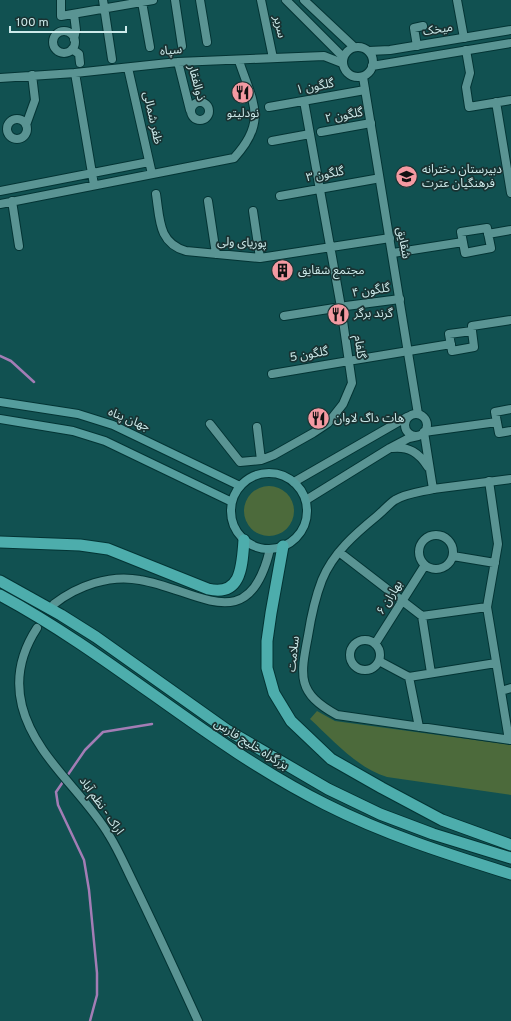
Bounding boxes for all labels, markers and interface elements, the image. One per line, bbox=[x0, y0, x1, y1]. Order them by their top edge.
scale bar bbox=[10, 8, 126, 34]
street label: سریر bbox=[269, 14, 289, 39]
text: 100 m bbox=[16, 15, 49, 31]
street label: میخک bbox=[422, 20, 454, 40]
street label: سپاه bbox=[159, 42, 183, 60]
street label: ذوالفقار bbox=[183, 62, 209, 103]
street label: گلگون ۱ bbox=[295, 76, 336, 98]
restaurant icon: نودلیتو bbox=[230, 80, 256, 106]
street label: ظفر شمالی bbox=[139, 90, 165, 146]
street label: گلگون ۲ bbox=[324, 105, 365, 127]
place label: نودلیتو bbox=[227, 106, 259, 122]
place label: دبیرستان دخترانه فرهنگیان عترت bbox=[422, 162, 502, 192]
street label: گلگون ۳ bbox=[305, 164, 346, 186]
school or university icon: دبیرستان دخترانه فرهنگیان عترت bbox=[393, 164, 419, 190]
street label: شقایق bbox=[392, 226, 414, 260]
street label: پوریای ولی bbox=[217, 234, 267, 252]
building icon: مجتمع شقایق bbox=[269, 258, 295, 284]
place label: مجتمع شقایق bbox=[298, 263, 365, 279]
street label: گلگون ۴ bbox=[351, 280, 392, 302]
restaurant icon: گرند برگر bbox=[325, 301, 351, 327]
place label: گرند برگر bbox=[353, 306, 394, 322]
street label: گلفام bbox=[349, 334, 369, 361]
street label: گلگون 5 bbox=[288, 344, 331, 366]
street label: جهان پناه bbox=[106, 404, 152, 436]
restaurant icon: هات داگ لاوان bbox=[305, 406, 331, 432]
place label: هات داگ لاوان bbox=[334, 411, 405, 427]
street label: بهاران ۶ bbox=[373, 578, 407, 618]
street label: سلامت bbox=[284, 635, 304, 673]
street label: بزرگراه خلیج فارس bbox=[211, 716, 291, 774]
street label: اراک - نظم آباد bbox=[75, 774, 127, 838]

